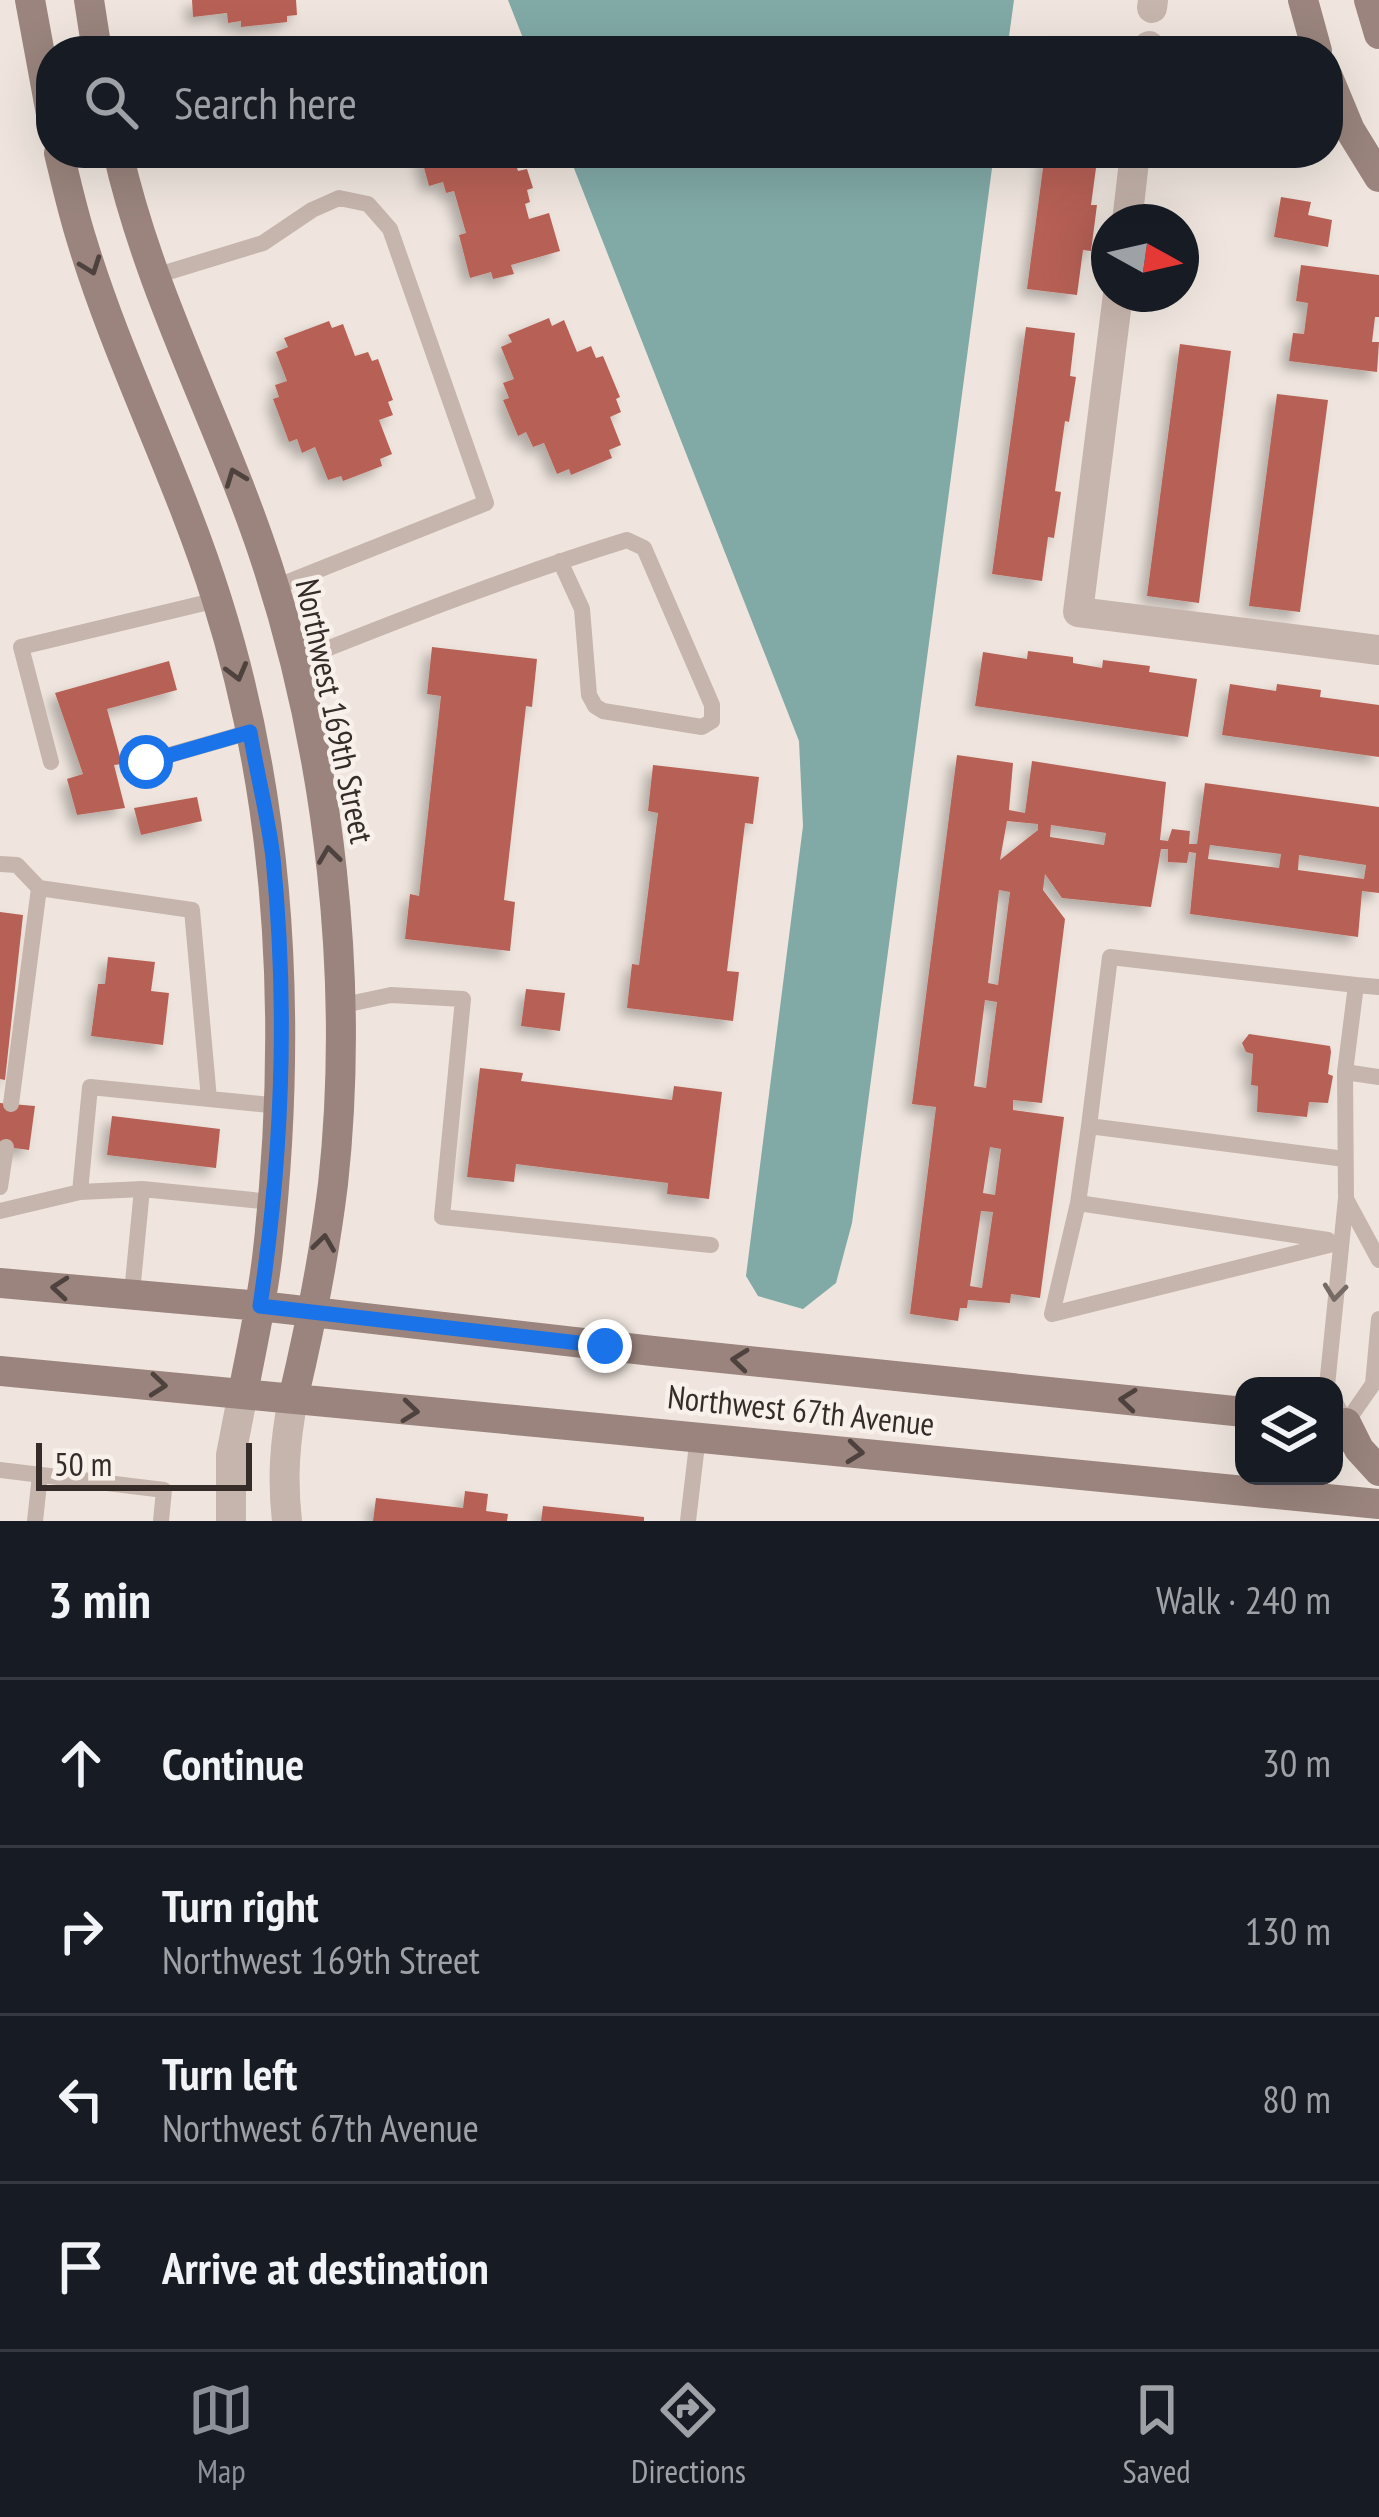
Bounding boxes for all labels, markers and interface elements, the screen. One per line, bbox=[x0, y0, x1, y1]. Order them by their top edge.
search box bbox=[36, 36, 1343, 168]
icon: search bbox=[78, 69, 144, 135]
text: Search here bbox=[174, 73, 357, 131]
north arrow bbox=[1091, 204, 1199, 312]
one-way arrow bbox=[76, 254, 101, 275]
one-way arrow bbox=[225, 468, 249, 489]
street label: Northwest 169th Street bbox=[287, 575, 384, 847]
one-way arrow bbox=[222, 661, 247, 682]
route start bbox=[119, 735, 173, 789]
one-way arrow bbox=[317, 845, 343, 864]
one-way arrow bbox=[310, 1234, 336, 1253]
one-way arrow bbox=[50, 1275, 69, 1301]
one-way arrow bbox=[1323, 1282, 1349, 1302]
route end bbox=[578, 1319, 632, 1373]
one-way arrow bbox=[730, 1348, 749, 1373]
one-way arrow bbox=[149, 1372, 168, 1397]
street label: Northwest 67th Avenue bbox=[666, 1374, 937, 1445]
map controls bbox=[1235, 1377, 1343, 1485]
button: layers bbox=[1235, 1377, 1343, 1485]
one-way arrow bbox=[1118, 1388, 1137, 1413]
one-way arrow bbox=[401, 1398, 420, 1423]
scale bar bbox=[36, 1437, 252, 1490]
one-way arrow bbox=[846, 1439, 865, 1464]
text: 50 m bbox=[54, 1442, 112, 1485]
text: 3 min bbox=[48, 1566, 151, 1632]
text: Walk · 240 m bbox=[1156, 1574, 1331, 1625]
icon: ahead bbox=[48, 1730, 114, 1796]
text: Continue bbox=[162, 1734, 304, 1792]
text: 30 m bbox=[1262, 1737, 1331, 1788]
text: Turn right bbox=[162, 1876, 319, 1934]
icon: right bbox=[48, 1898, 114, 1964]
text: 130 m bbox=[1245, 1905, 1331, 1956]
text: Northwest 169th Street bbox=[162, 1934, 480, 1985]
text: Turn left bbox=[162, 2044, 297, 2102]
icon: left bbox=[48, 2066, 114, 2132]
text: 80 m bbox=[1262, 2073, 1331, 2124]
text: Northwest 67th Avenue bbox=[162, 2102, 479, 2153]
icon: arrive bbox=[48, 2234, 114, 2300]
text: Arrive at destination bbox=[162, 2238, 489, 2296]
tab: Map bbox=[188, 2377, 254, 2492]
tab: Directions bbox=[631, 2377, 746, 2492]
tab: Saved bbox=[1123, 2377, 1191, 2492]

